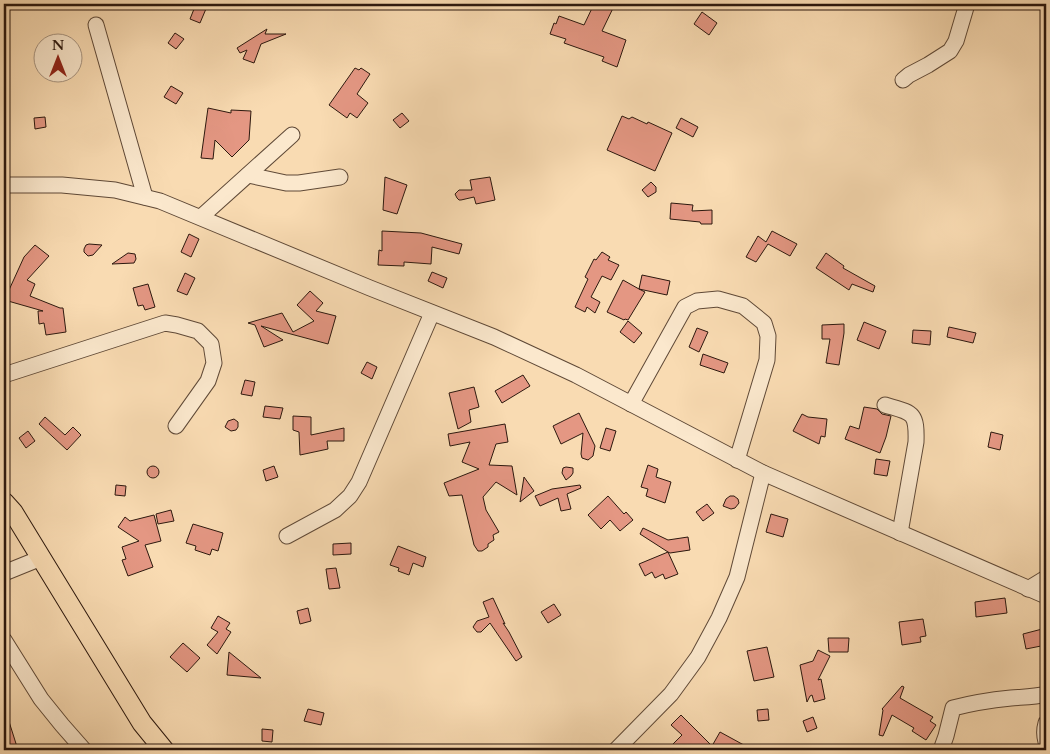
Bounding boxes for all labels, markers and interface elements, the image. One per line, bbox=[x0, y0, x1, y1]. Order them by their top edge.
north arrow bbox=[32, 32, 82, 82]
text: N bbox=[52, 36, 64, 55]

